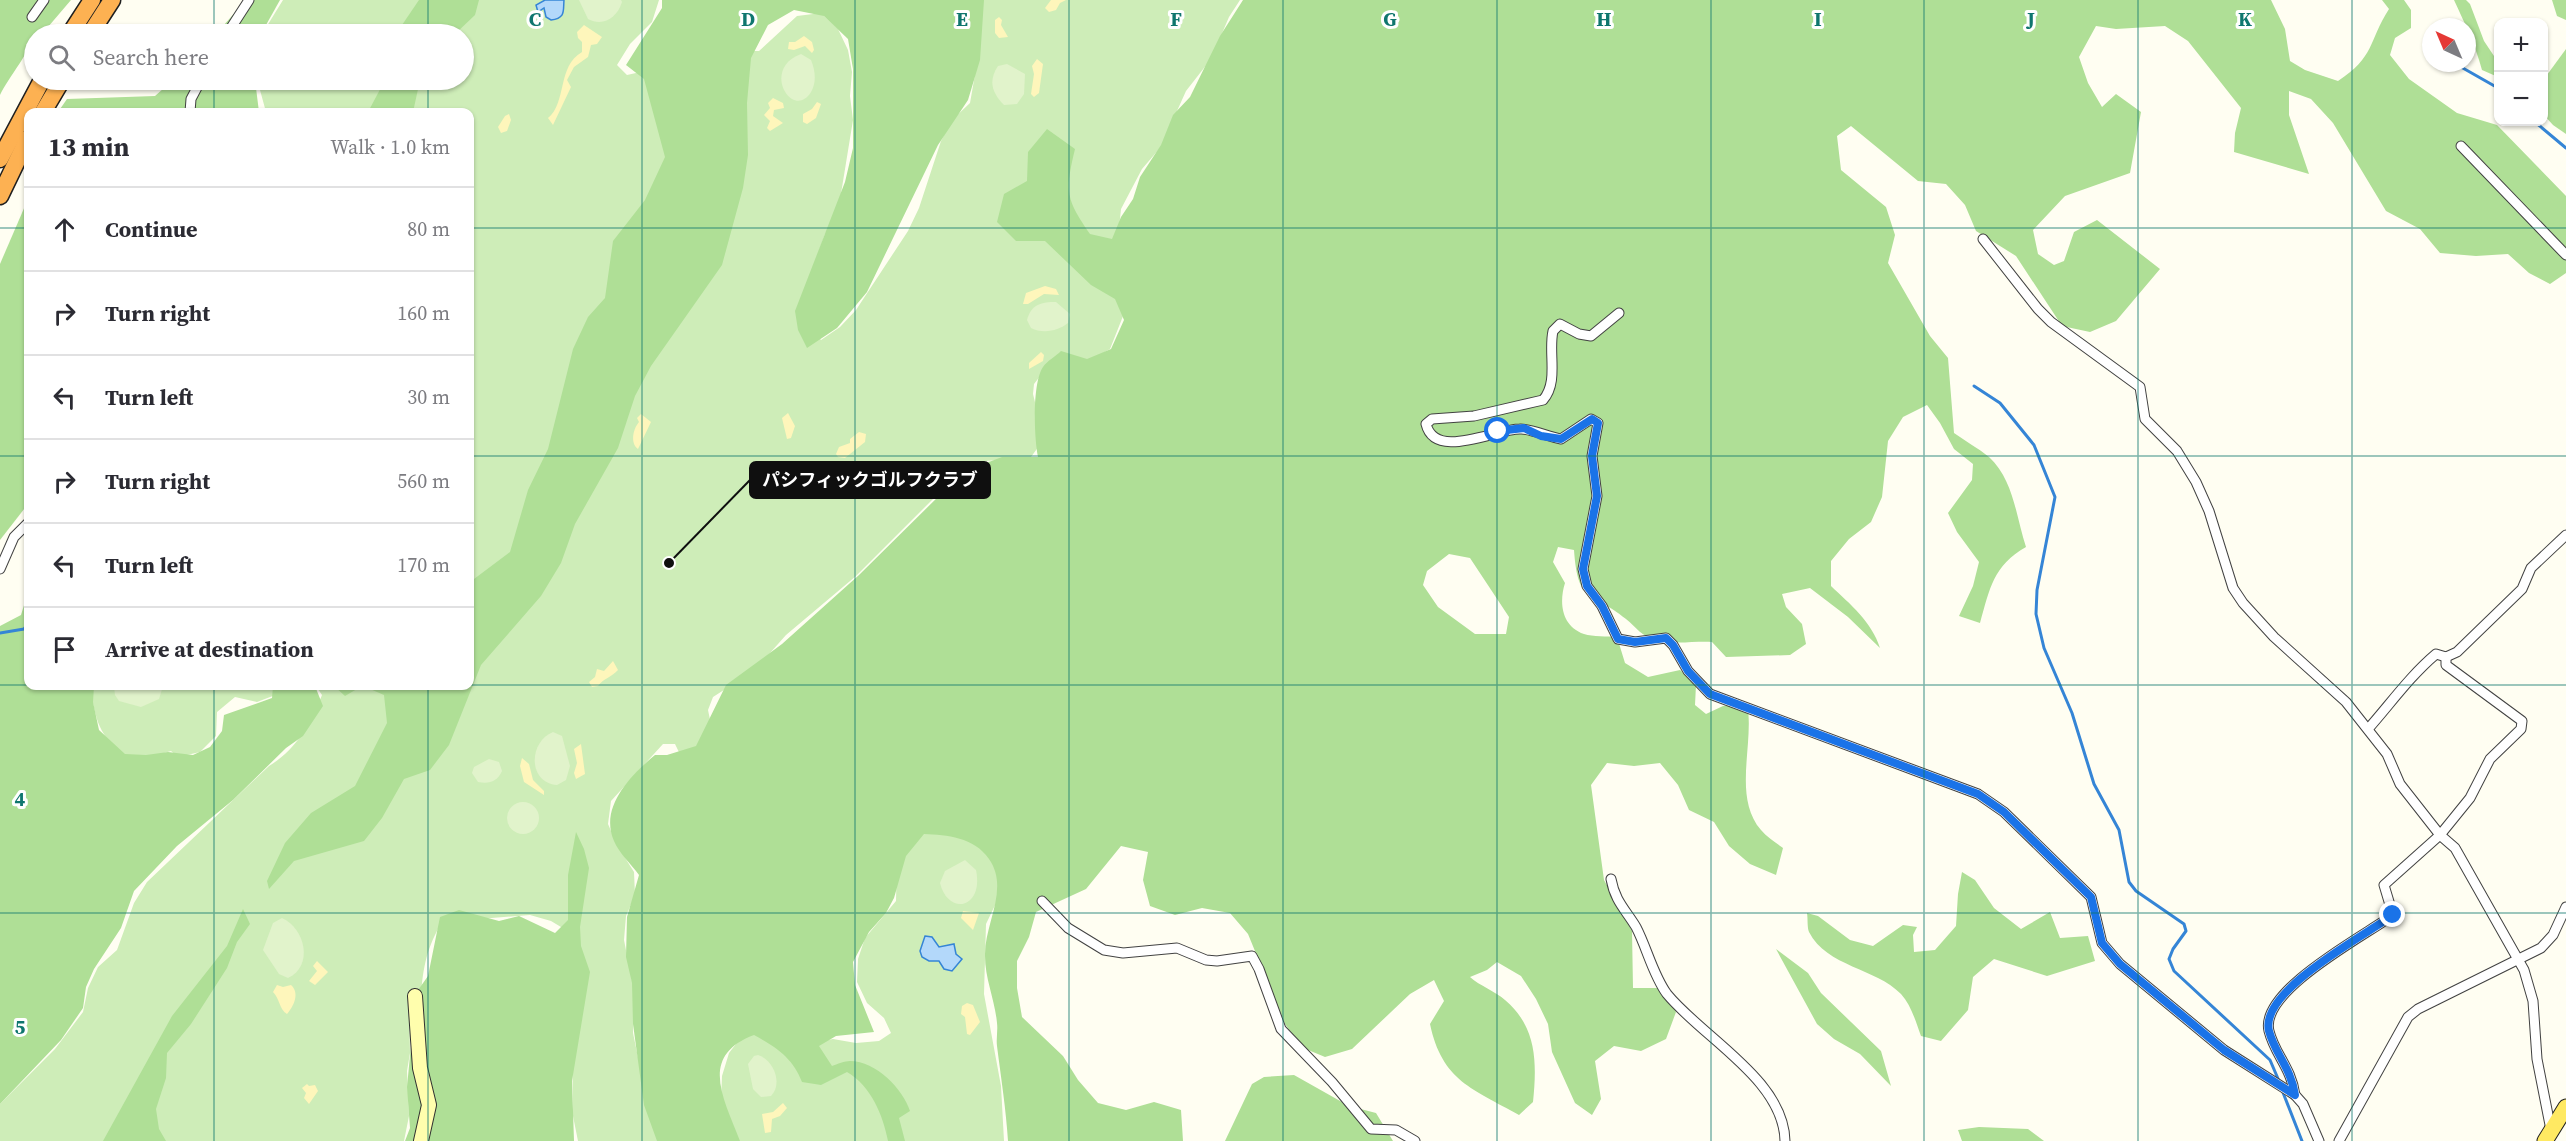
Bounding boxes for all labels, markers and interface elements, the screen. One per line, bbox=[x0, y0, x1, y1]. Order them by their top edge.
text: C bbox=[529, 5, 541, 33]
text: D bbox=[741, 5, 755, 33]
text: E bbox=[956, 5, 968, 33]
text: F bbox=[1170, 5, 1182, 33]
text: G bbox=[1383, 5, 1397, 33]
text: H bbox=[1596, 5, 1612, 33]
text: I bbox=[1814, 5, 1822, 33]
text: J bbox=[2025, 5, 2035, 33]
text: K bbox=[2238, 5, 2252, 33]
north arrow bbox=[2422, 18, 2476, 72]
map controls bbox=[2494, 18, 2548, 126]
button: + bbox=[2494, 18, 2548, 72]
search box bbox=[24, 24, 474, 90]
icon: search bbox=[45, 41, 78, 74]
text: Search here bbox=[93, 42, 209, 72]
button: − bbox=[2494, 72, 2548, 126]
text: 13 min bbox=[48, 129, 130, 165]
text: Walk · 1.0 km bbox=[330, 133, 450, 161]
icon: ahead bbox=[48, 213, 81, 246]
text: Continue bbox=[105, 214, 198, 244]
text: 80 m bbox=[407, 215, 450, 243]
icon: right bbox=[48, 297, 81, 330]
text: Turn right bbox=[105, 298, 210, 328]
text: 160 m bbox=[397, 299, 450, 327]
icon: left bbox=[48, 381, 81, 414]
text: Turn left bbox=[105, 382, 193, 412]
text: 30 m bbox=[407, 383, 450, 411]
route start bbox=[1484, 417, 1510, 443]
callout: パシフィックゴルフクラブ bbox=[750, 462, 990, 498]
icon: right bbox=[48, 465, 81, 498]
text: Turn right bbox=[105, 466, 210, 496]
text: 560 m bbox=[397, 467, 450, 495]
text: パシフィックゴルフクラブ bbox=[762, 467, 978, 492]
icon: left bbox=[48, 549, 81, 582]
text: Turn left bbox=[105, 550, 193, 580]
text: 170 m bbox=[397, 551, 450, 579]
icon: arrive bbox=[48, 633, 81, 666]
text: Arrive at destination bbox=[105, 634, 314, 664]
text: 4 bbox=[15, 785, 26, 813]
route end bbox=[2379, 901, 2405, 927]
text: 5 bbox=[15, 1013, 26, 1041]

